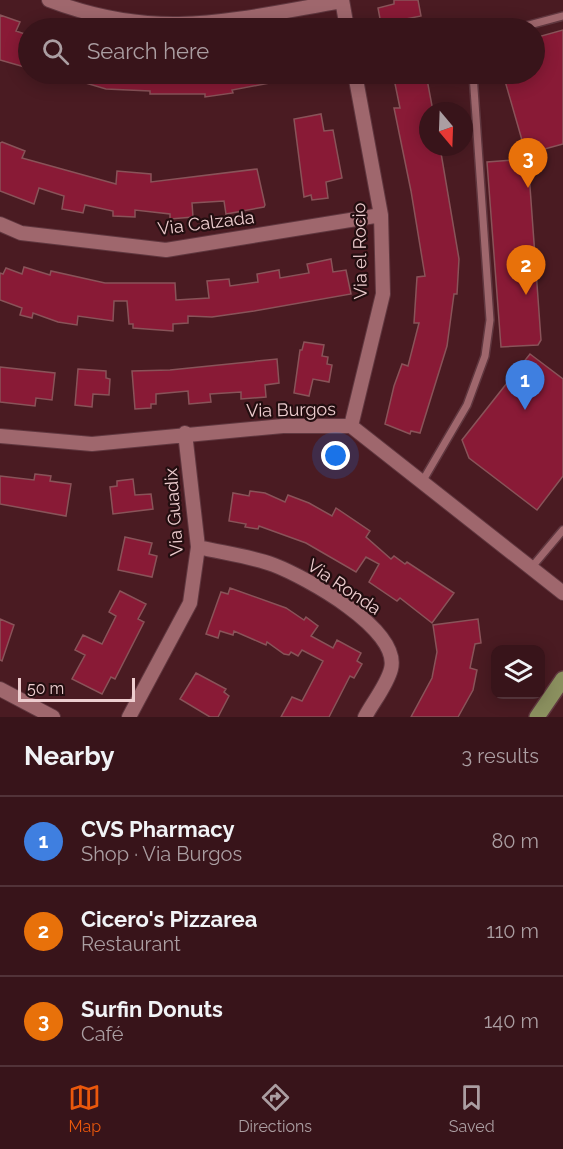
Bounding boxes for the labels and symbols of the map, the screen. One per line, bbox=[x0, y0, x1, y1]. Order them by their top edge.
north arrow bbox=[419, 102, 473, 156]
pin: 3 bbox=[508, 138, 548, 188]
street label: Via el Rocio bbox=[348, 202, 371, 300]
street label: Via Calzada bbox=[156, 206, 255, 239]
pin: 2 bbox=[506, 246, 546, 295]
pin: 1 bbox=[506, 360, 544, 410]
street label: Via Burgos bbox=[246, 398, 336, 421]
your location bbox=[321, 441, 350, 470]
street label: Via Guadix bbox=[160, 467, 187, 557]
street label: Via Ronda bbox=[303, 554, 385, 619]
scale bar bbox=[18, 675, 135, 702]

